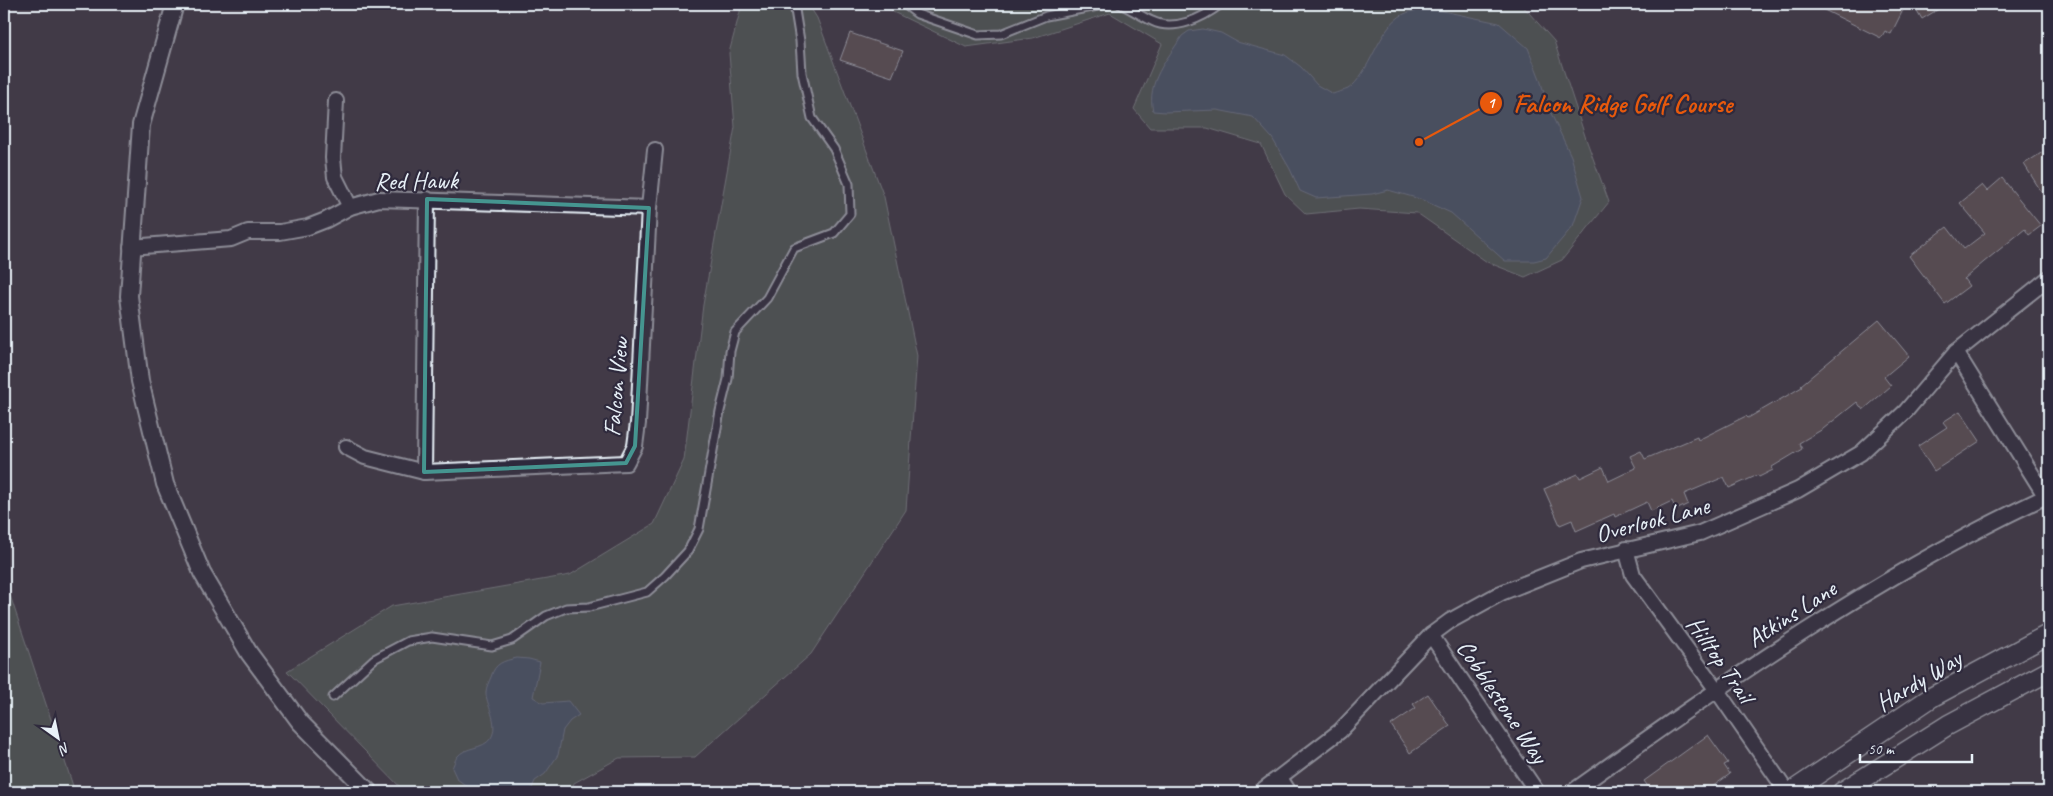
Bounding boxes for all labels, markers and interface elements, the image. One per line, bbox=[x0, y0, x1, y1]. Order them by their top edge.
callout: Falcon Ridge Golf Course bbox=[1479, 82, 1742, 123]
text: Falcon Ridge Golf Course bbox=[1514, 87, 1735, 120]
text: 1 bbox=[1488, 94, 1497, 113]
street label: Red Hawk bbox=[374, 164, 460, 198]
street label: Falcon View bbox=[596, 335, 636, 438]
street label: Overlook Lane bbox=[1592, 489, 1714, 551]
street label: Atkins Lane bbox=[1741, 572, 1844, 655]
street label: Hilltop Trail bbox=[1679, 610, 1764, 713]
street label: Cobblestone Way bbox=[1449, 634, 1557, 772]
street label: Hardy Way bbox=[1870, 641, 1970, 719]
north arrow bbox=[32, 714, 82, 764]
scale bar bbox=[1860, 731, 1973, 763]
text: N bbox=[55, 739, 73, 759]
text: 50 m bbox=[1868, 740, 1895, 759]

